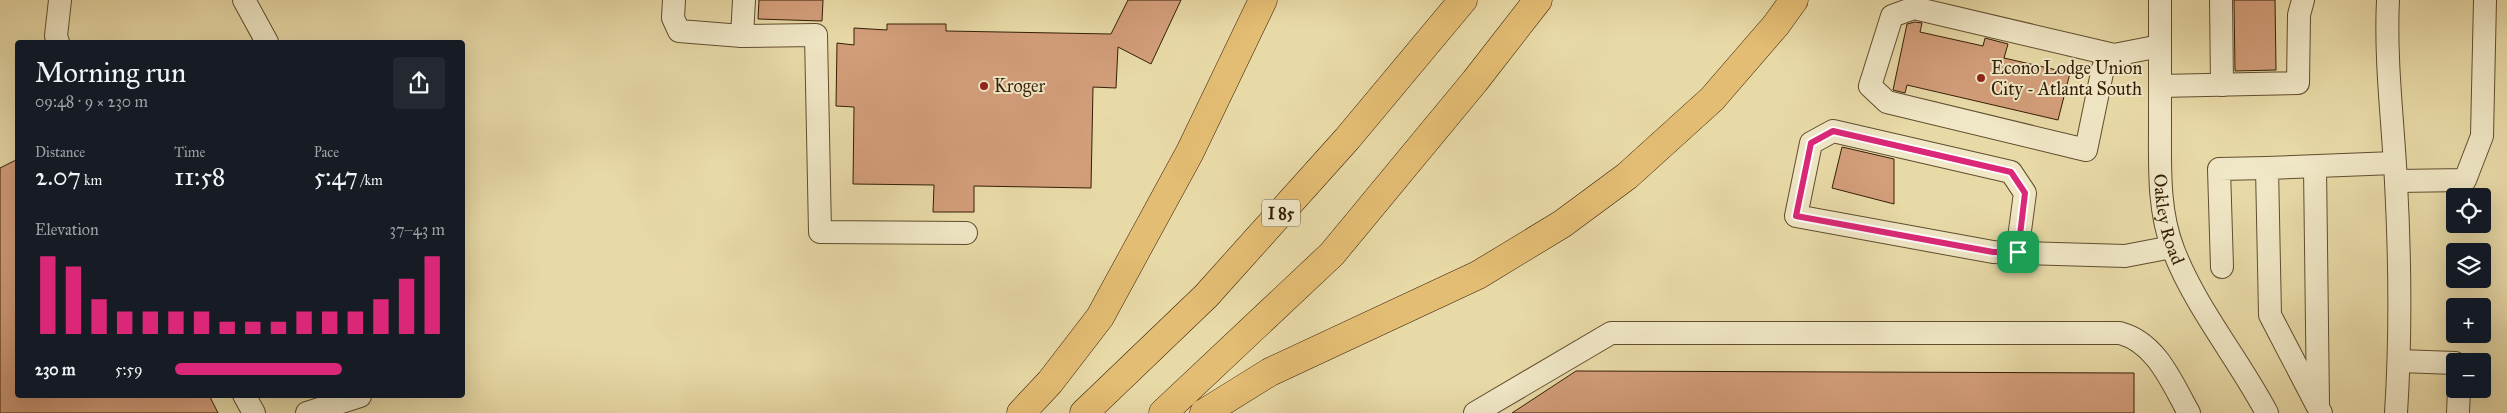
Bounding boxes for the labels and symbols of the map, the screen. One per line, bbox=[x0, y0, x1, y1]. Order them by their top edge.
place label: Econo Lodge Union City - Atlanta South bbox=[1991, 57, 2142, 100]
marker: Econo Lodge Union City - Atlanta South bbox=[1975, 72, 1987, 84]
place label: Kroger bbox=[994, 75, 1046, 98]
marker: Kroger bbox=[978, 80, 990, 92]
street label: Oakley Road bbox=[2149, 173, 2189, 268]
road number: I 85 bbox=[1262, 200, 1300, 227]
pin bbox=[1997, 231, 2039, 273]

